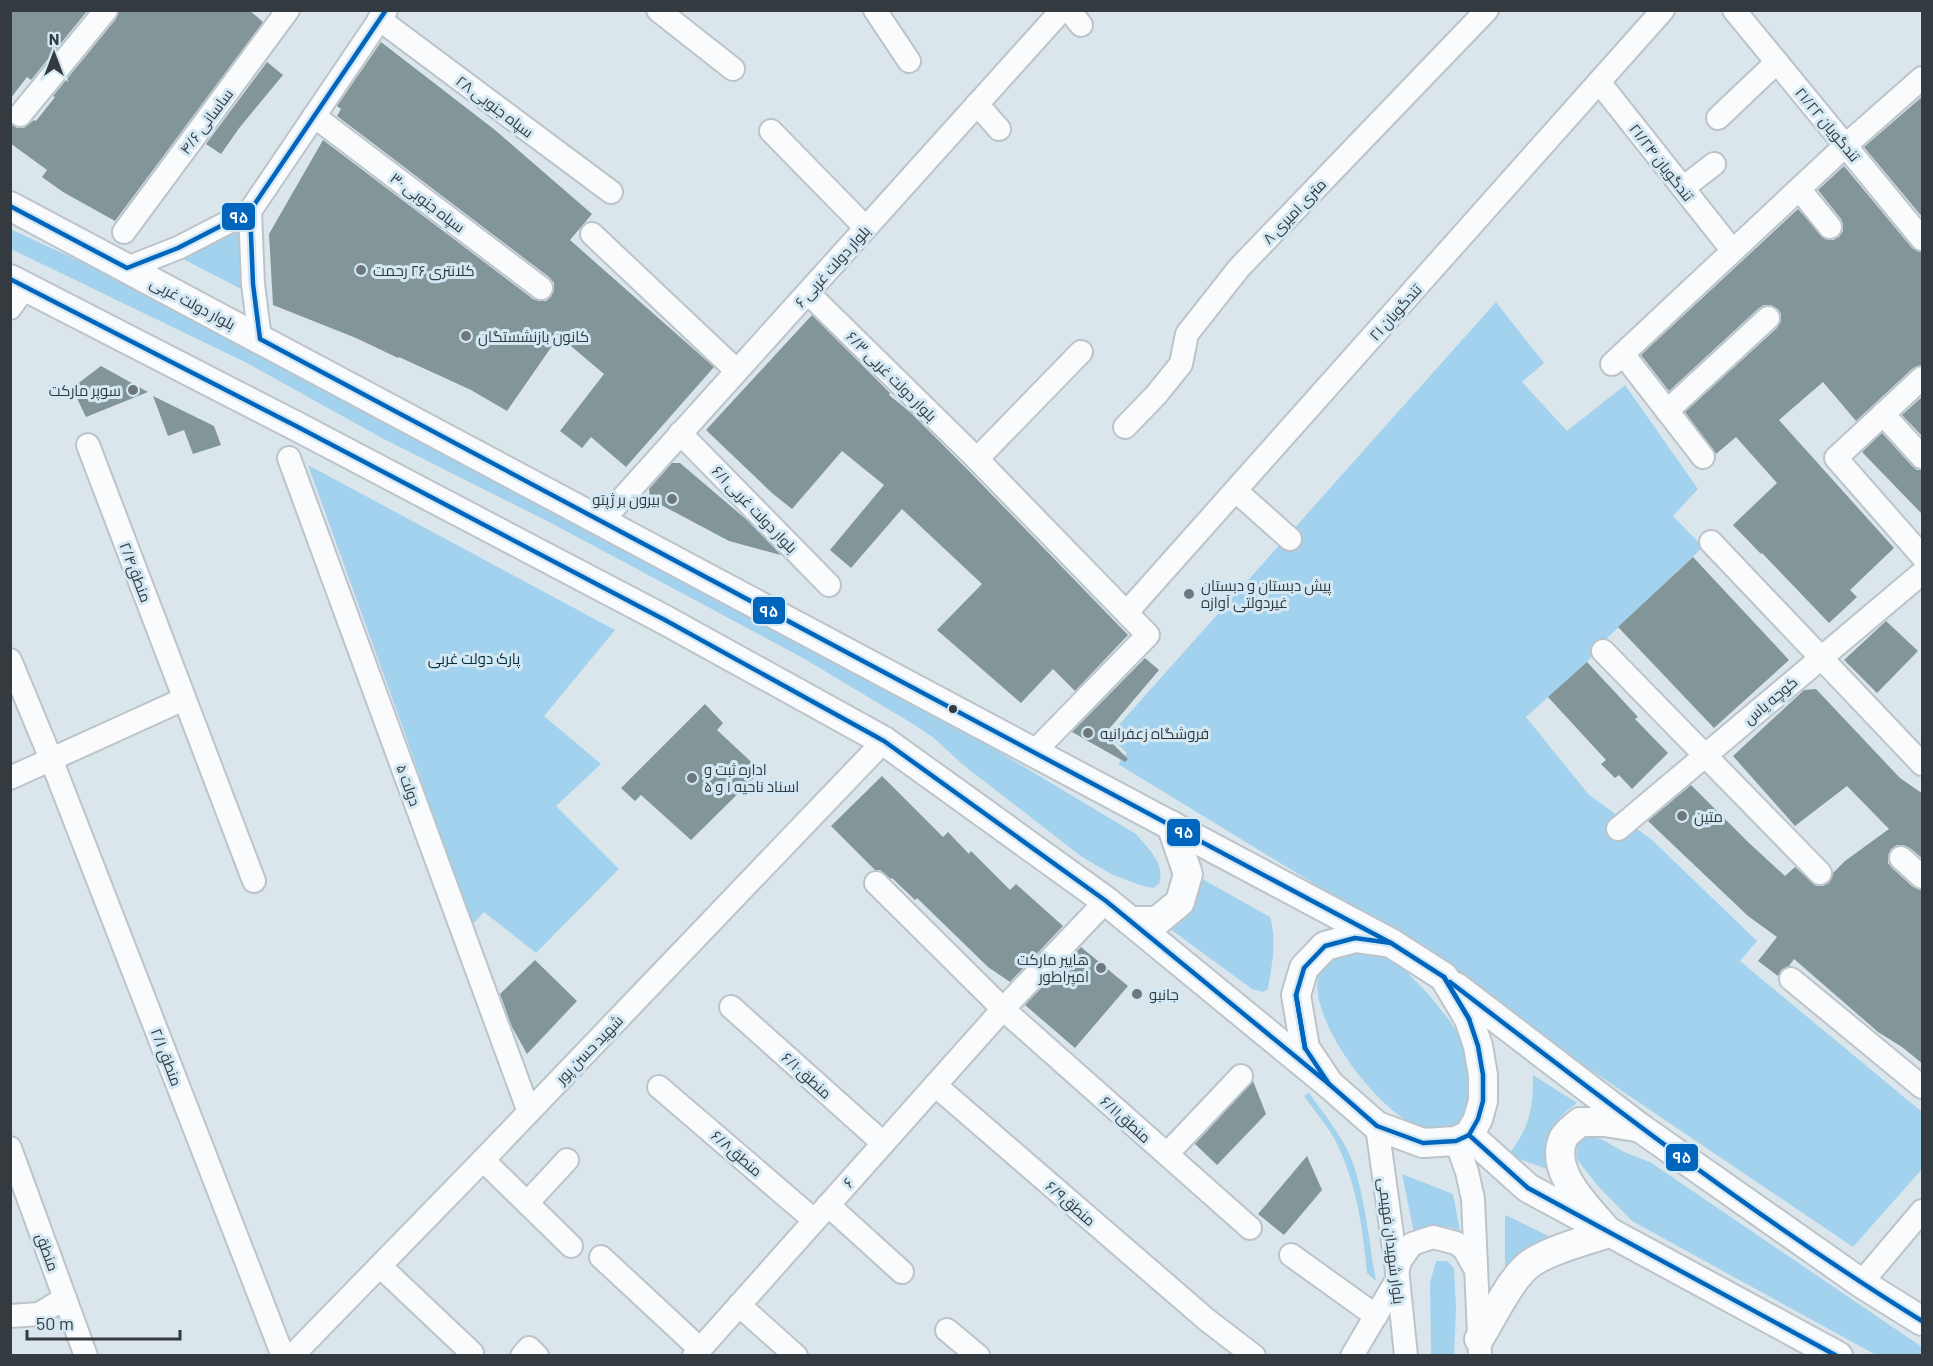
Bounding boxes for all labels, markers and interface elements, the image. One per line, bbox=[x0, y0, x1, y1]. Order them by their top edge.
north arrow bbox=[24, 24, 84, 84]
text: N bbox=[49, 29, 59, 48]
street label: ۲۸ سپاه جنوبی bbox=[452, 71, 537, 142]
street label: ۲۱/۲۲ تندگویان bbox=[1790, 83, 1864, 166]
street label: ۴/۶ ساسانی bbox=[176, 85, 238, 158]
street label: ۲۱/۲۴ تندگویان bbox=[1625, 120, 1698, 205]
street label: ۳۰ سپاه جنوبی bbox=[386, 168, 469, 237]
street label: ۸ متری امیری bbox=[1259, 175, 1331, 249]
line badge: ۹۵ bbox=[221, 202, 256, 231]
text: ۹۵ bbox=[230, 207, 248, 226]
street label: بلوار دولت غربی ۶ bbox=[791, 221, 875, 312]
place label: کلانتری ۲۶ رحمت bbox=[373, 261, 475, 281]
marker: کلانتری ۲۶ رحمت bbox=[354, 263, 368, 277]
street label: بلوار دولت غربی bbox=[146, 273, 239, 335]
street label: ۲۱ تندگویان bbox=[1365, 280, 1426, 345]
place label: کانون بازنشستگان bbox=[478, 327, 589, 347]
street label: بلوار دولت غربی ۶/۳ bbox=[842, 327, 941, 426]
marker: کانون بازنشستگان bbox=[459, 329, 473, 343]
place label: سوپر مارکت bbox=[49, 381, 121, 401]
marker: سوپر مارکت bbox=[126, 383, 140, 397]
street label: بلوار دولت غربی ۶/۱ bbox=[707, 462, 801, 558]
place label: بیرون بر ژپتو bbox=[592, 490, 660, 510]
marker: بیرون بر ژپتو bbox=[665, 492, 679, 506]
street label: منطق۲/۴ bbox=[115, 540, 156, 605]
place label: پیش دبستان و دبستان غیردولتی آوازه bbox=[1201, 576, 1331, 613]
marker: پیش دبستان و دبستان غیردولتی آوازه bbox=[1182, 587, 1196, 601]
line badge: ۹۵ bbox=[752, 596, 786, 625]
text: ۹۵ bbox=[760, 601, 778, 620]
park label: پارک دولت غربی bbox=[428, 649, 520, 669]
street label: کوچه یاس bbox=[1739, 672, 1802, 729]
unlabelled marker bbox=[947, 703, 959, 715]
place label: فروشگاه زعفرانیه bbox=[1100, 724, 1209, 743]
marker: فروشگاه زعفرانیه bbox=[1081, 726, 1095, 740]
place label: اداره ثبت و اسناد ناحیه ۱ و ۵ bbox=[704, 760, 799, 796]
street label: ۵ دولت bbox=[392, 762, 425, 809]
marker: اداره ثبت و اسناد ناحیه ۱ و ۵ bbox=[685, 771, 699, 785]
place label: متین bbox=[1694, 807, 1723, 827]
marker: متین bbox=[1675, 809, 1689, 823]
line badge: ۹۵ bbox=[1166, 818, 1201, 847]
text: ۹۵ bbox=[1175, 822, 1193, 841]
place label: هایپر مارکت امپراطور bbox=[1017, 950, 1089, 987]
marker: هایپر مارکت امپراطور bbox=[1094, 961, 1108, 975]
place label: جانبو bbox=[1149, 985, 1179, 1004]
marker: جانبو bbox=[1130, 987, 1144, 1001]
street label: شهید حسن پور bbox=[551, 1011, 628, 1089]
street label: منطق ۲/۱ bbox=[146, 1026, 186, 1089]
street label: منطق۶/۱۰ bbox=[777, 1048, 835, 1103]
street label: منطق۶/۱۱ bbox=[1096, 1092, 1155, 1148]
street label: منطق۶/۸ bbox=[707, 1126, 766, 1181]
line badge: ۹۵ bbox=[1665, 1143, 1699, 1172]
text: ۹۵ bbox=[1673, 1147, 1691, 1166]
street label: ۶ bbox=[839, 1173, 857, 1191]
street label: منطق۶/۹ bbox=[1041, 1177, 1099, 1231]
street label: بلوار شهیدان فهیمی bbox=[1373, 1177, 1409, 1305]
street label: منطق bbox=[31, 1231, 63, 1274]
scale bar bbox=[27, 1303, 180, 1341]
text: 50 m bbox=[36, 1312, 74, 1334]

